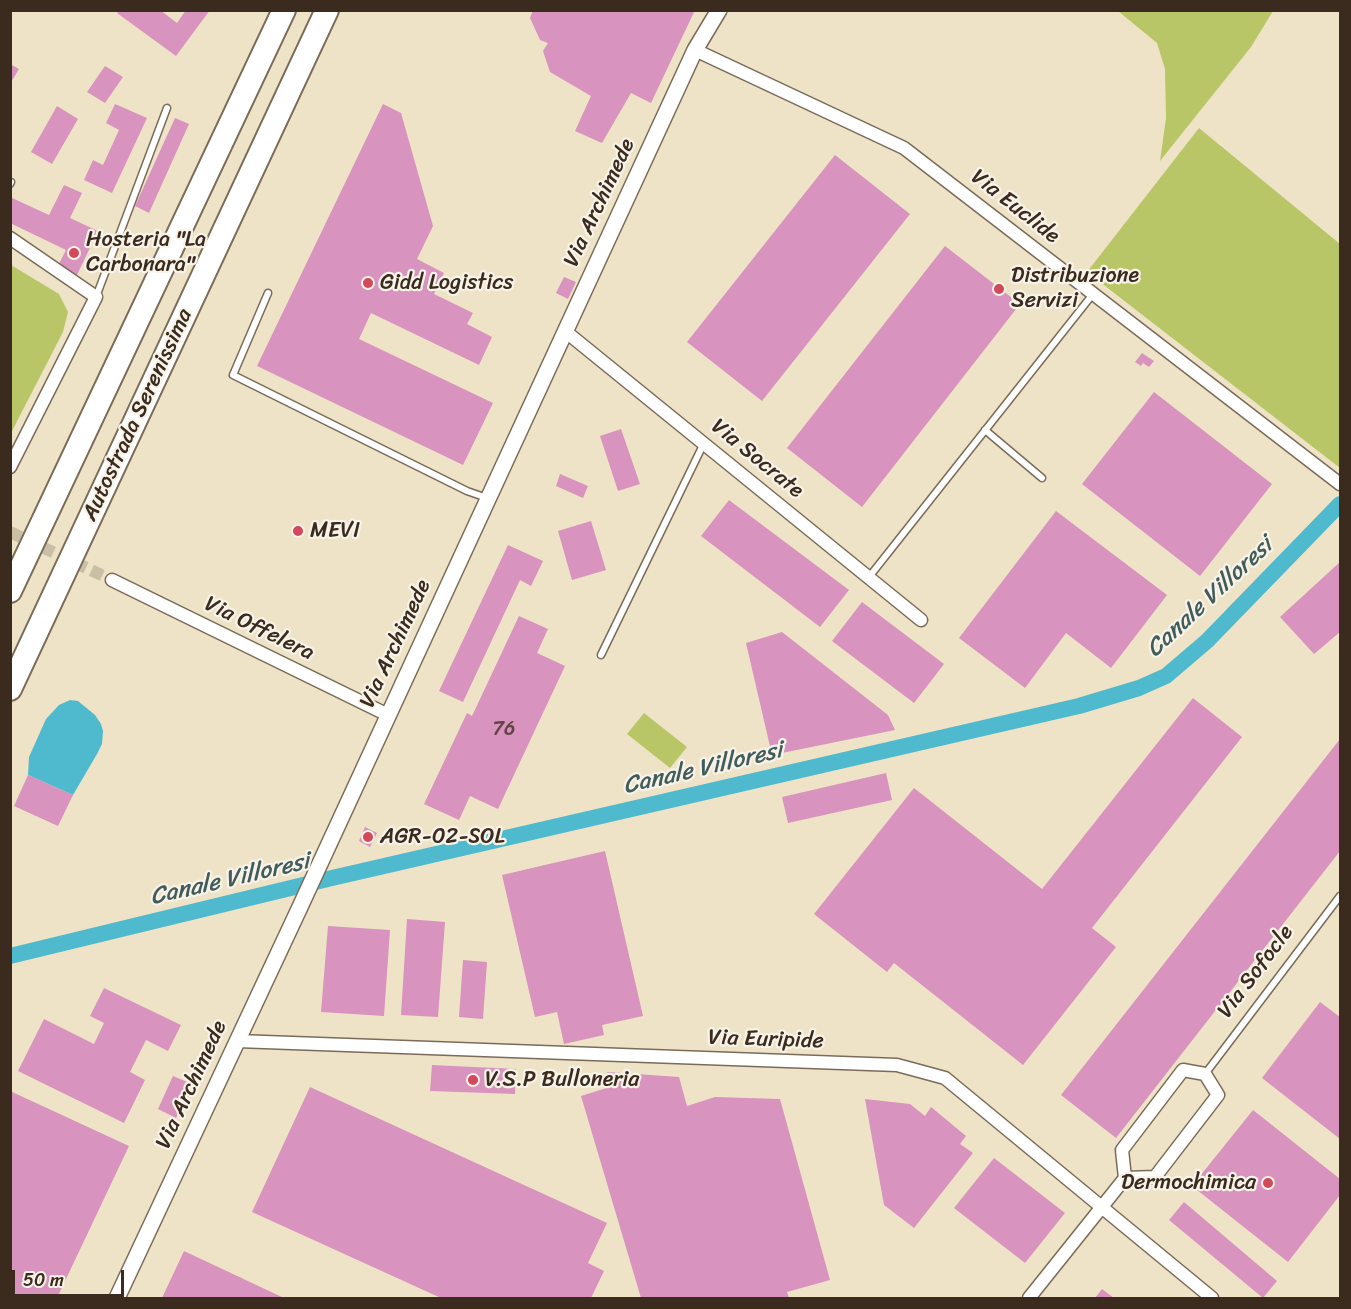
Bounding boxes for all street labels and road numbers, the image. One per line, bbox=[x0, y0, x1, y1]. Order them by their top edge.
street label: Via Archimede bbox=[559, 135, 641, 271]
street label: Via Euclide bbox=[965, 164, 1065, 250]
street label: Autostrada Serenissima bbox=[77, 305, 199, 525]
street label: Via Socrate bbox=[705, 414, 809, 504]
street label: Via Archimede bbox=[355, 576, 437, 712]
street label: Via Offelera bbox=[200, 591, 318, 667]
street label: Via Sofocle bbox=[1212, 920, 1300, 1024]
street label: Via Archimede bbox=[151, 1017, 233, 1153]
street label: Via Euripide bbox=[708, 1025, 824, 1055]

